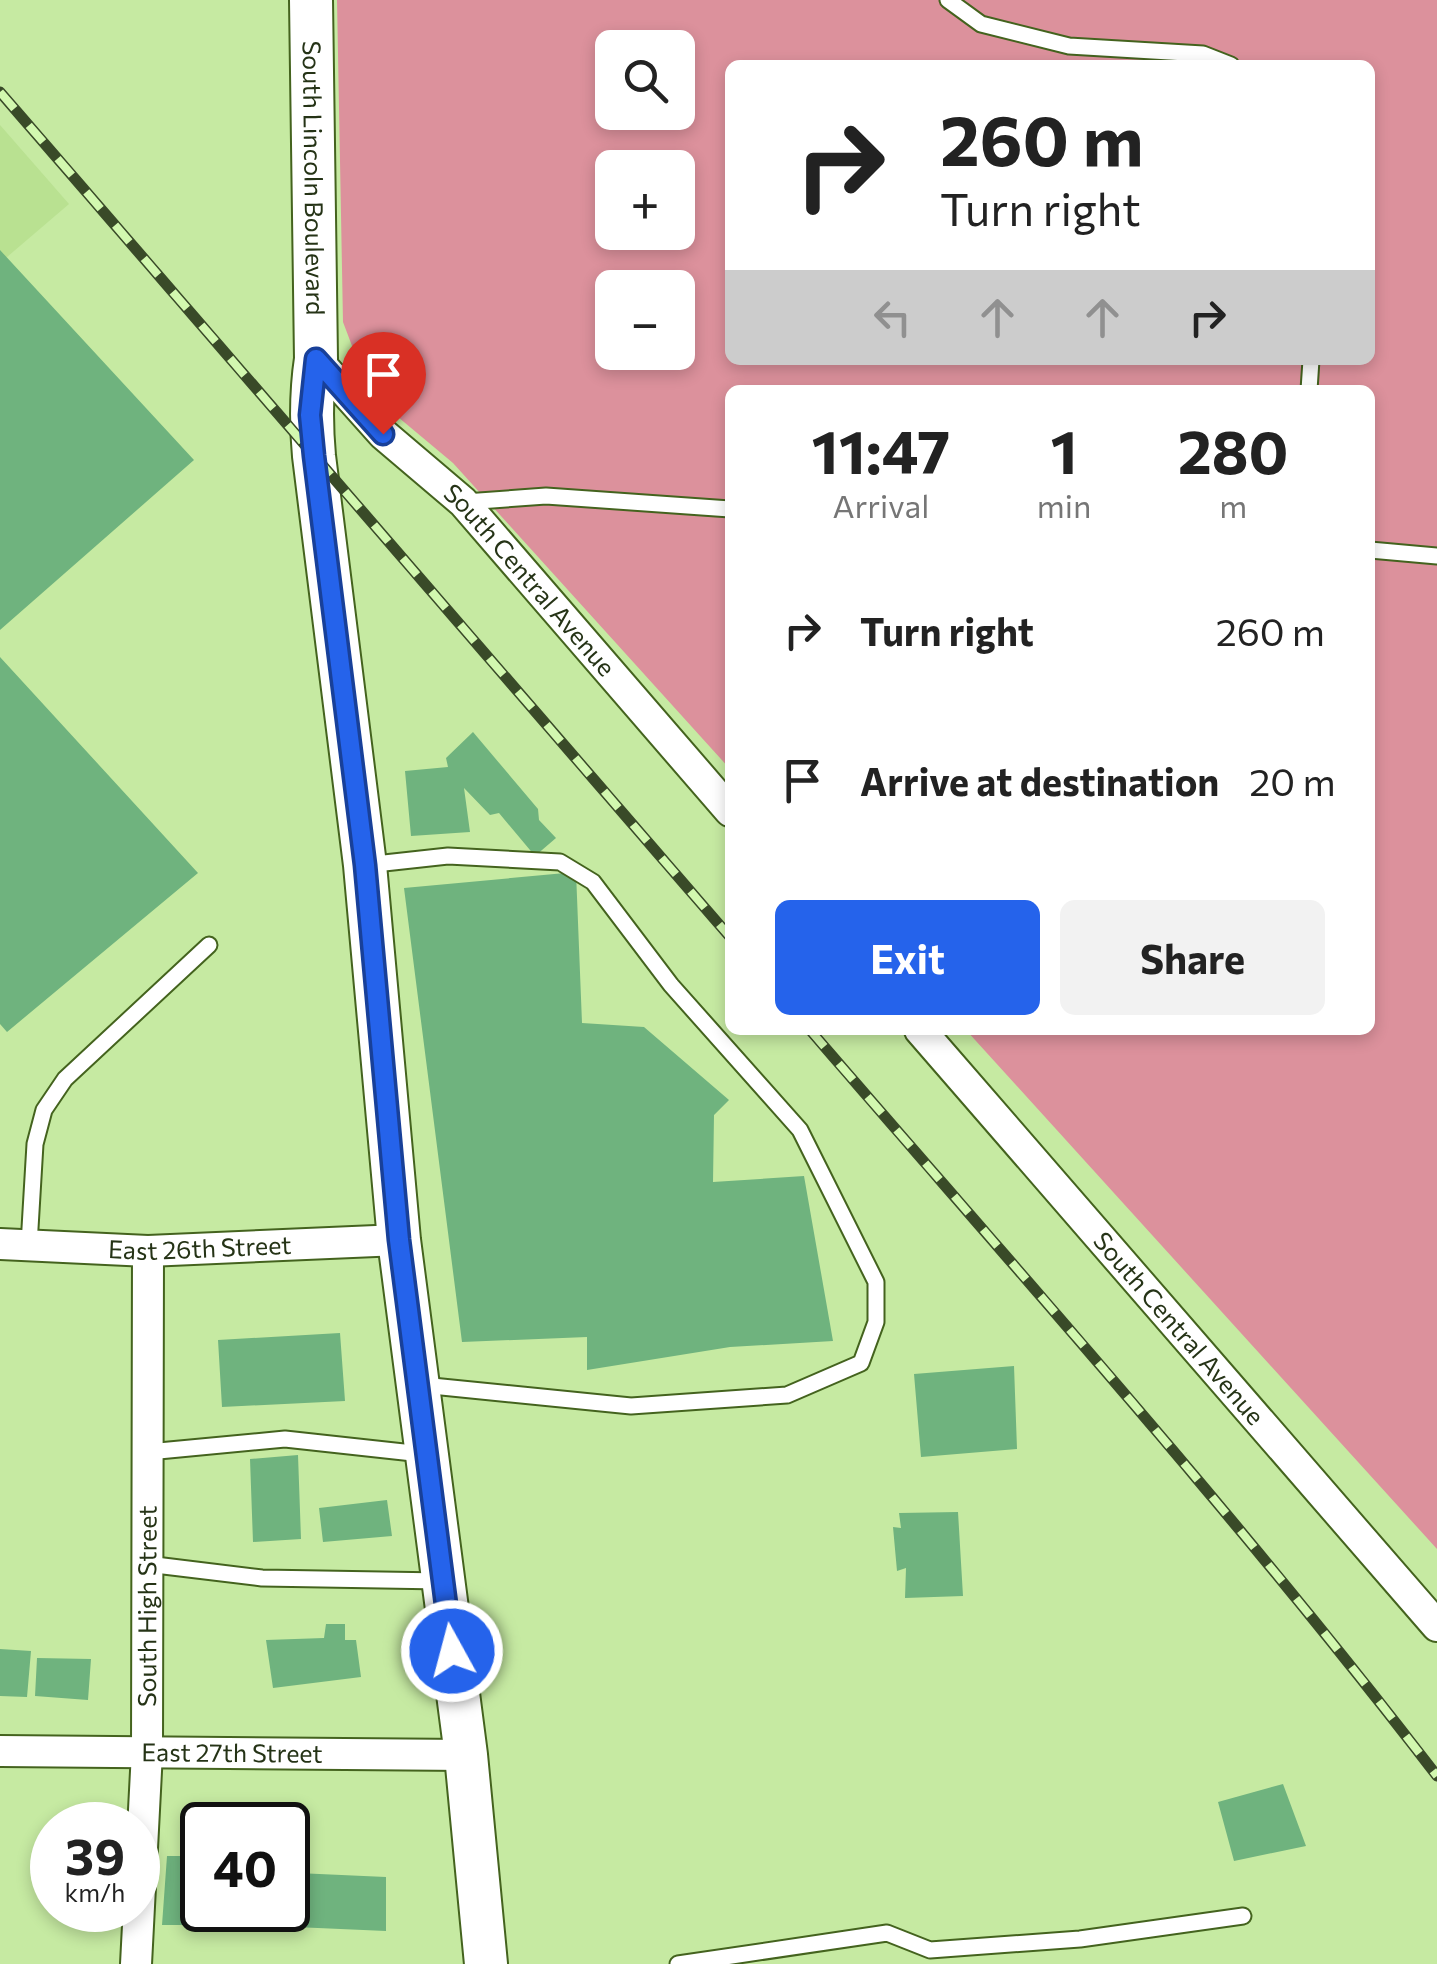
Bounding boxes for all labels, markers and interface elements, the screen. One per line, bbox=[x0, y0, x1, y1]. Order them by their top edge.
map controls bbox=[595, 30, 695, 370]
button: search bbox=[595, 30, 695, 130]
street label: South Lincoln Boulevard bbox=[298, 40, 331, 316]
text: 260 m bbox=[940, 95, 1144, 180]
icon: right bbox=[775, 100, 905, 230]
button: + bbox=[595, 150, 695, 250]
text: Turn right bbox=[940, 180, 1141, 235]
button: − bbox=[595, 270, 695, 370]
icon: left bbox=[865, 290, 920, 345]
icon: ahead bbox=[970, 290, 1025, 345]
icon: ahead bbox=[1075, 290, 1130, 345]
icon: right bbox=[1180, 290, 1235, 345]
pin bbox=[341, 332, 426, 435]
icon: arrive bbox=[356, 347, 411, 402]
text: 11:47 bbox=[812, 413, 950, 486]
text: 1 bbox=[1050, 413, 1078, 486]
text: 280 bbox=[1178, 413, 1288, 486]
street label: South Central Avenue bbox=[439, 477, 622, 681]
text: Arrival bbox=[832, 485, 929, 525]
text: min bbox=[1037, 485, 1091, 525]
text: m bbox=[1219, 485, 1247, 525]
icon: right bbox=[775, 603, 830, 658]
text: Turn right bbox=[860, 607, 1034, 654]
text: 260 m bbox=[1216, 607, 1325, 654]
icon: arrive bbox=[775, 753, 830, 808]
text: Arrive at destination bbox=[860, 757, 1219, 804]
text: 20 m bbox=[1249, 757, 1336, 804]
button: Exit bbox=[775, 900, 1040, 1015]
button: Share bbox=[1060, 900, 1325, 1015]
street label: South Central Avenue bbox=[1088, 1225, 1271, 1430]
street label: East 26th Street bbox=[108, 1229, 292, 1265]
street label: South High Street bbox=[131, 1505, 161, 1707]
position arrow bbox=[400, 1599, 504, 1703]
street label: East 27th Street bbox=[141, 1736, 323, 1768]
speed limit sign: 40 bbox=[180, 1802, 310, 1932]
text: 39 bbox=[65, 1824, 125, 1885]
text: km/h bbox=[65, 1877, 125, 1907]

